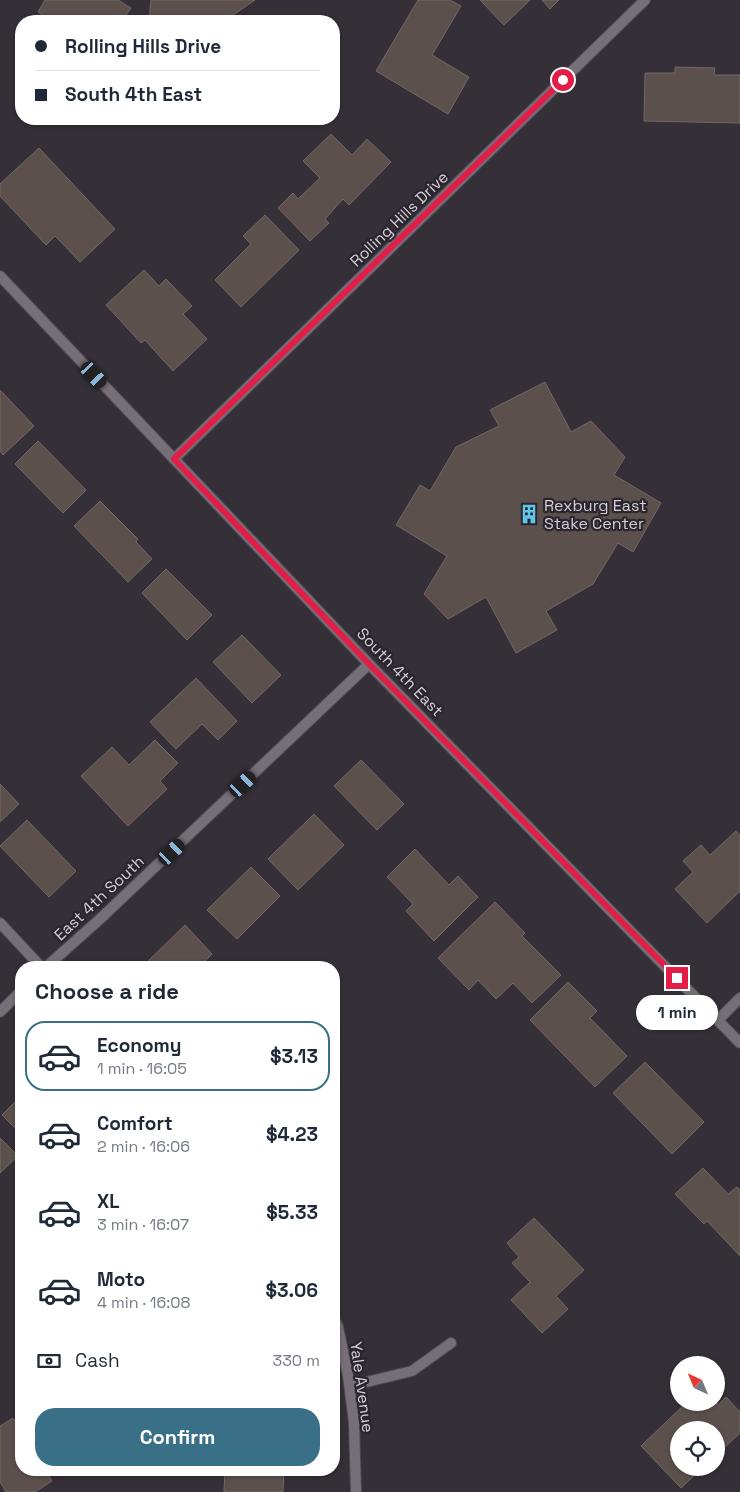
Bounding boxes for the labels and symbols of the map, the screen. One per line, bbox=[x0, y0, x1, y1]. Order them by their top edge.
route start bbox=[552, 69, 574, 91]
street label: Rolling Hills Drive bbox=[345, 167, 453, 271]
car bbox=[78, 359, 109, 391]
place label: Rexburg East Stake Center bbox=[544, 495, 647, 534]
building icon: Rexburg East Stake Center bbox=[518, 503, 540, 525]
street label: South 4th East bbox=[352, 623, 448, 721]
car bbox=[226, 768, 259, 800]
car bbox=[155, 836, 188, 868]
street label: East 4th South bbox=[49, 851, 149, 945]
route end bbox=[666, 967, 688, 989]
callout: 1 min bbox=[636, 996, 718, 1030]
street label: Yale Avenue bbox=[345, 1340, 379, 1434]
north arrow bbox=[670, 1356, 725, 1411]

